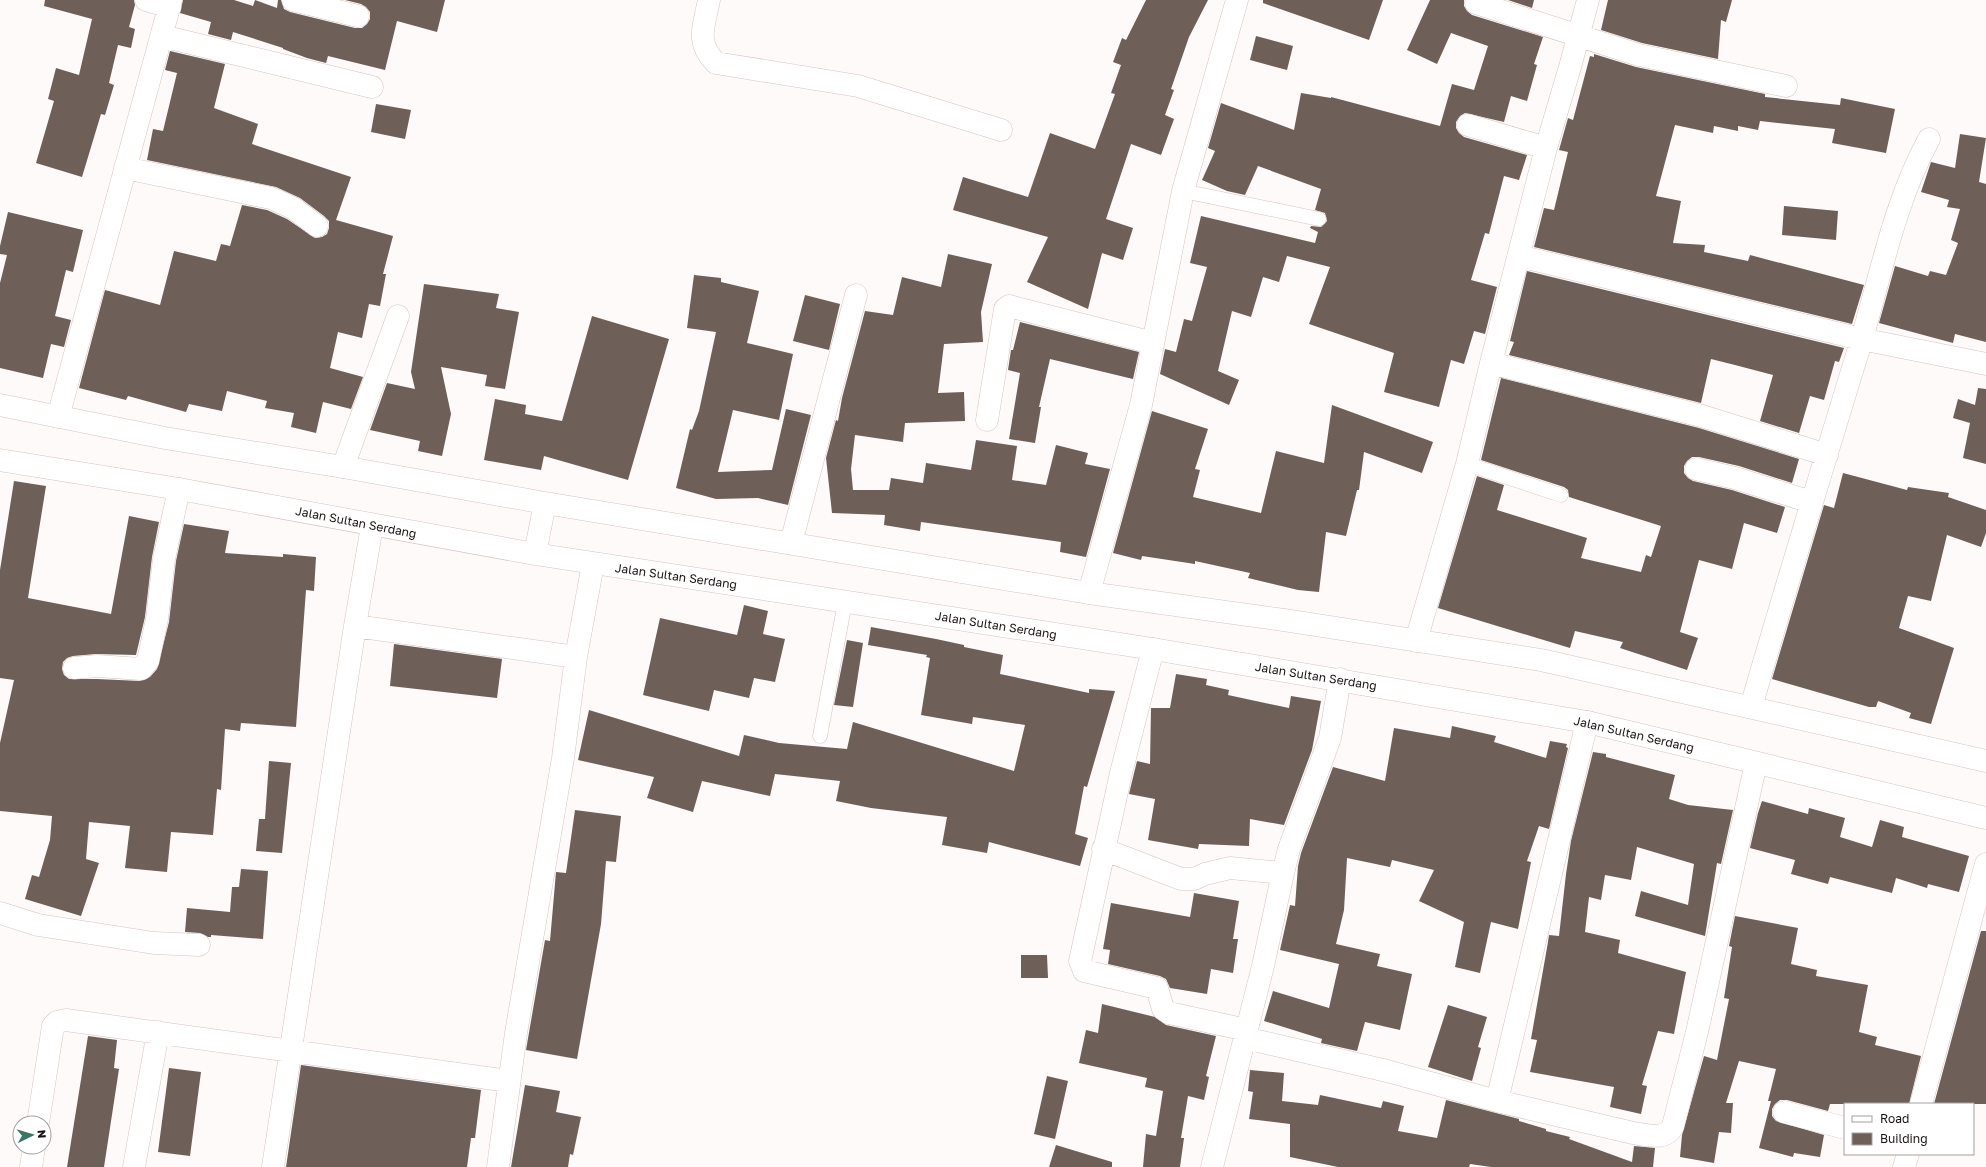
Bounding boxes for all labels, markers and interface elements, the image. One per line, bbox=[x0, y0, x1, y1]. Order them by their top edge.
street label: Jalan Sultan Serdang bbox=[294, 503, 418, 541]
street label: Jalan Sultan Serdang bbox=[614, 560, 738, 592]
street label: Jalan Sultan Serdang bbox=[934, 608, 1058, 642]
street label: Jalan Sultan Serdang bbox=[1254, 659, 1378, 693]
street label: Jalan Sultan Serdang bbox=[1572, 713, 1696, 755]
legend bbox=[1844, 1103, 1974, 1155]
text: Road bbox=[1880, 1111, 1909, 1126]
north arrow bbox=[12, 1115, 52, 1155]
text: N bbox=[36, 1129, 49, 1139]
text: Building bbox=[1880, 1131, 1928, 1146]

